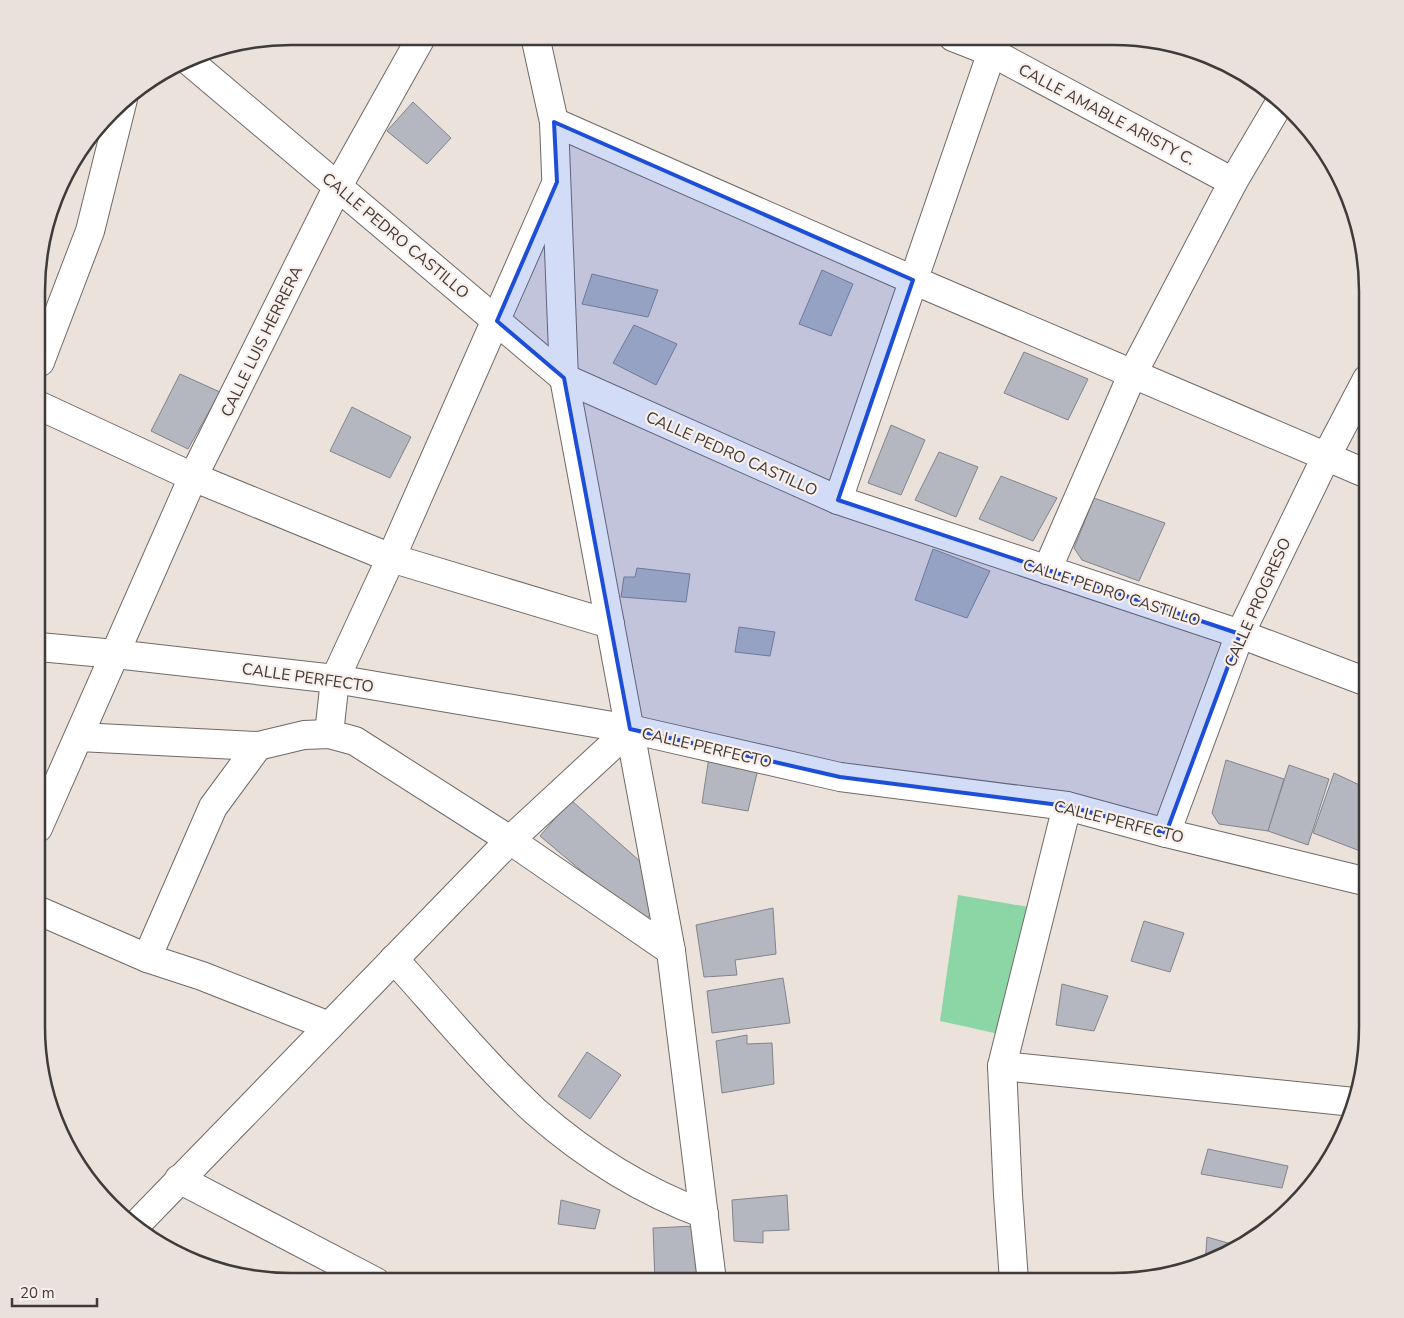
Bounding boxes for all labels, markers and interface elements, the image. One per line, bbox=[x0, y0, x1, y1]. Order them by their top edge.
street label: CALLE AMABLE ARISTY C. bbox=[1014, 59, 1199, 171]
street label: CALLE PEDRO CASTILLO bbox=[317, 168, 474, 304]
street label: CALLE LUIS HERRERA bbox=[216, 262, 308, 421]
street label: CALLE PEDRO CASTILLO bbox=[642, 406, 821, 502]
street label: CALLE PROGRESO bbox=[1219, 534, 1296, 671]
street label: CALLE PEDRO CASTILLO bbox=[1020, 554, 1203, 632]
street label: CALLE PERFECTO bbox=[240, 658, 375, 698]
street label: CALLE PERFECTO bbox=[640, 722, 774, 774]
street label: CALLE PERFECTO bbox=[1052, 795, 1186, 849]
scale bar bbox=[12, 1276, 98, 1308]
text: 20 m bbox=[20, 1283, 55, 1303]

